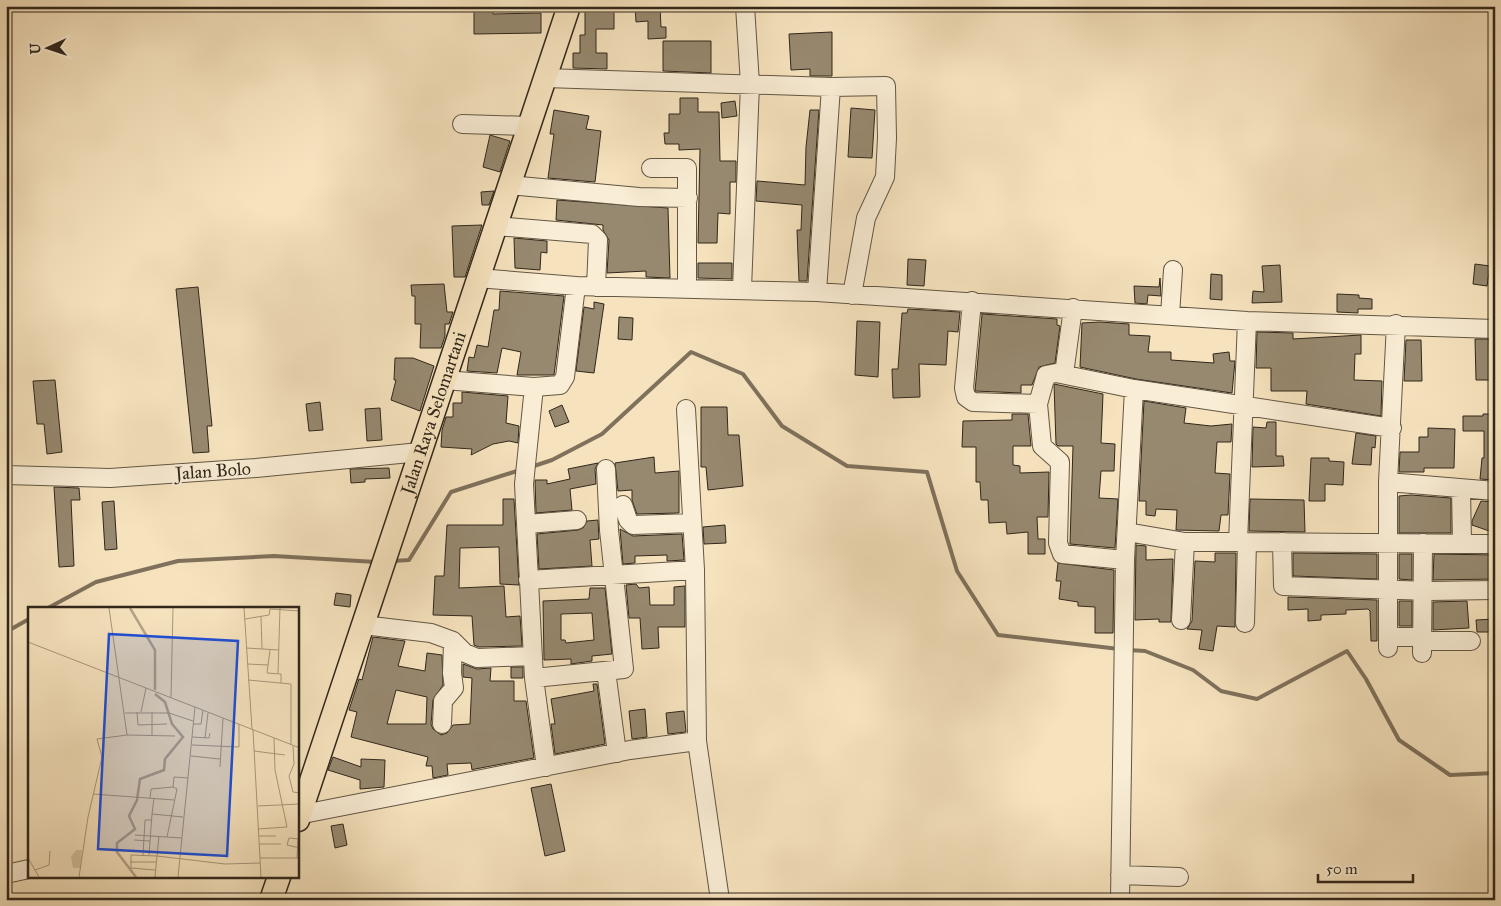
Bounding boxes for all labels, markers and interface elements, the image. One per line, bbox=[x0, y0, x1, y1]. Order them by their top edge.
north arrow bbox=[22, 22, 72, 72]
text: U bbox=[27, 42, 44, 55]
street label: Jalan Raya Selomartani bbox=[396, 329, 471, 500]
street label: Jalan Bolo bbox=[173, 457, 252, 486]
inset map bbox=[28, 607, 299, 878]
scale bar bbox=[1318, 851, 1414, 883]
text: 50 m bbox=[1326, 860, 1358, 878]

